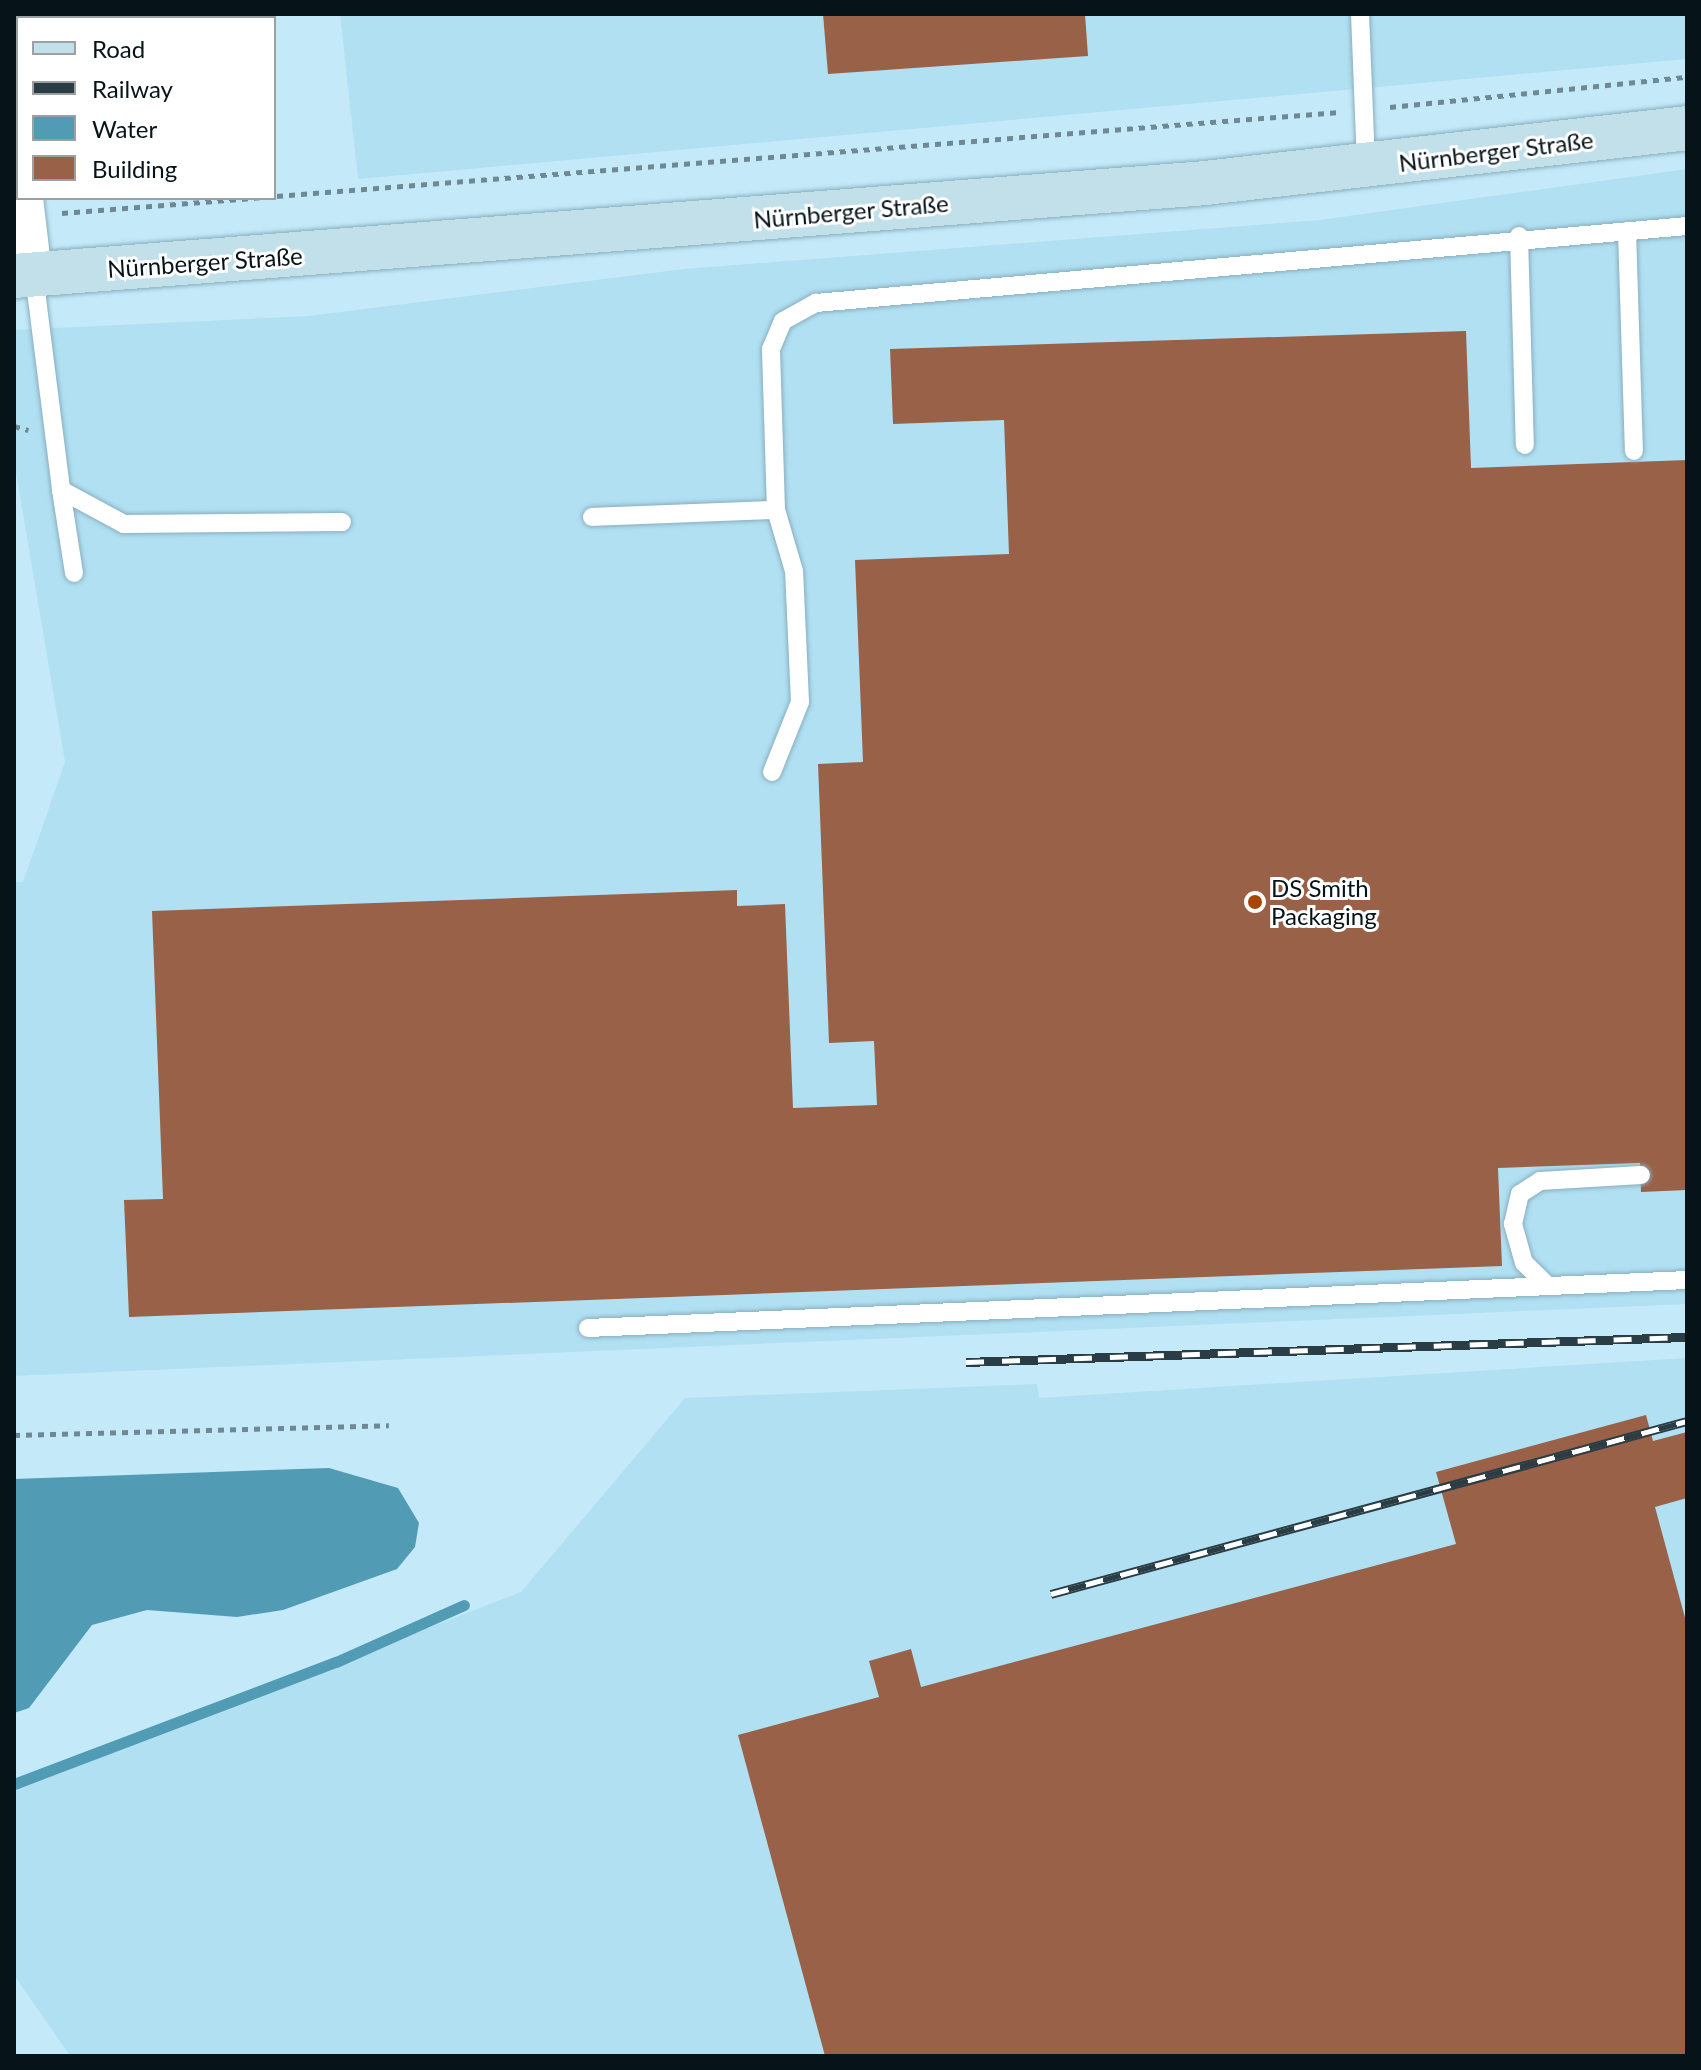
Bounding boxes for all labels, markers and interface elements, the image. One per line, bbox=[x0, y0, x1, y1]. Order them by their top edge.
legend bbox=[16, 16, 276, 200]
text: Road bbox=[92, 34, 145, 63]
text: Railway bbox=[92, 74, 173, 103]
text: Water bbox=[92, 114, 157, 143]
street label: Nürnberger Straße bbox=[1397, 125, 1595, 177]
text: Building bbox=[92, 154, 177, 183]
street label: Nürnberger Straße bbox=[752, 188, 950, 234]
street label: Nürnberger Straße bbox=[106, 241, 304, 283]
place label: DS Smith Packaging bbox=[1271, 874, 1377, 930]
marker: DS Smith Packaging bbox=[1246, 893, 1264, 911]

